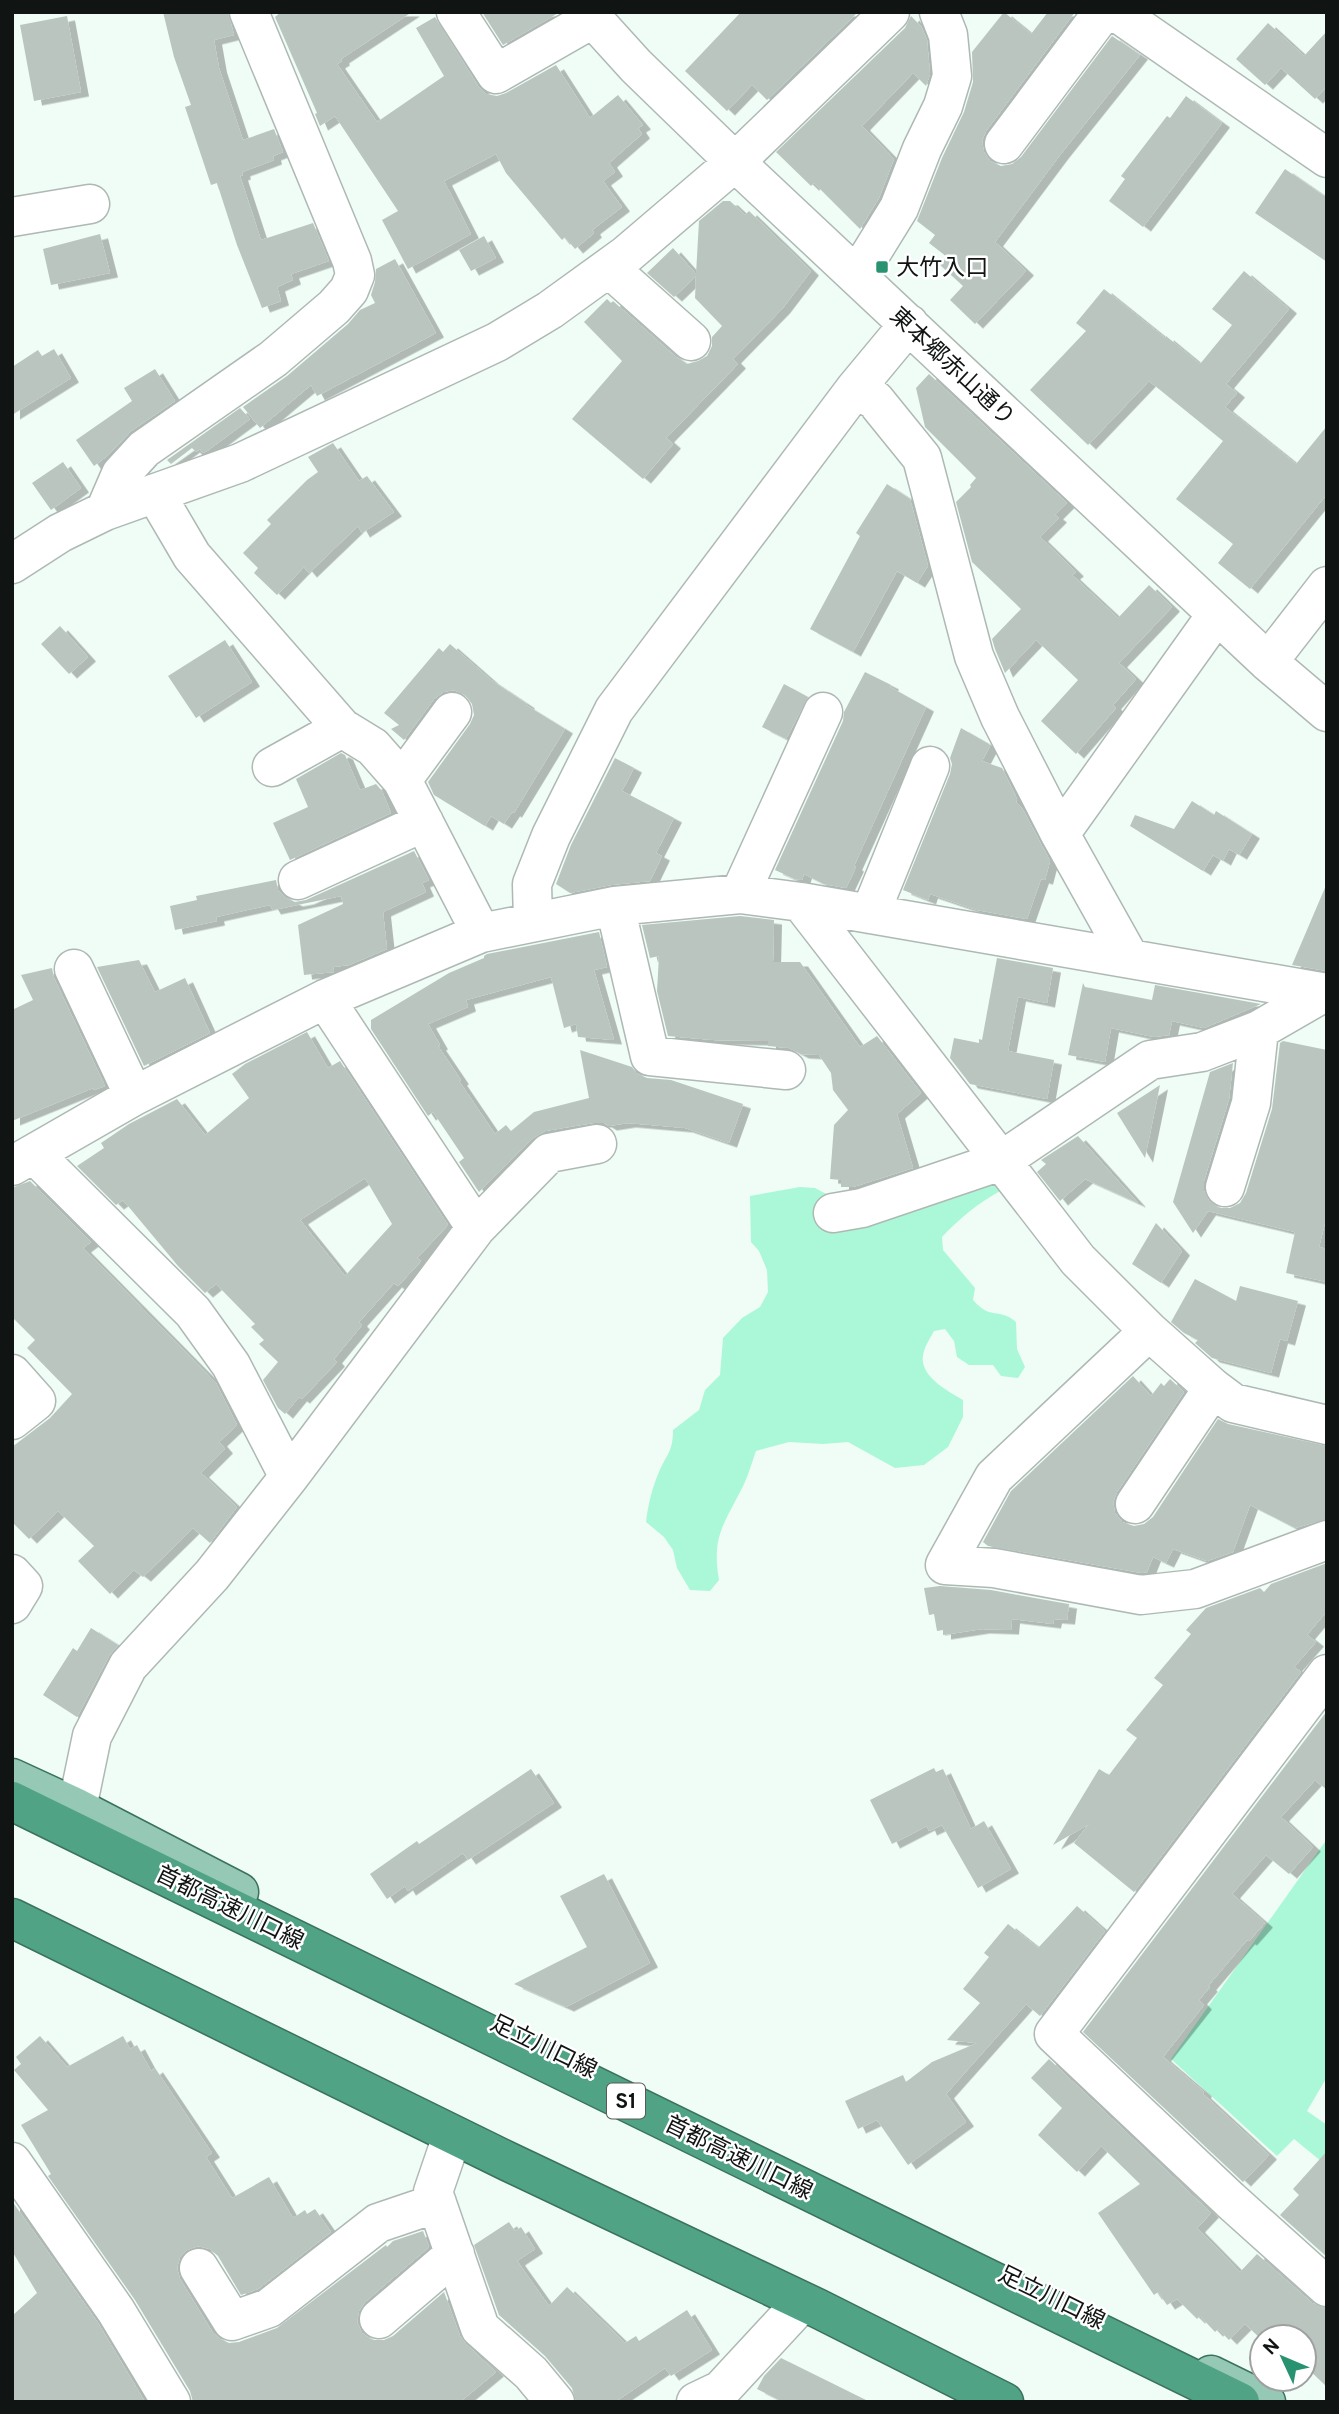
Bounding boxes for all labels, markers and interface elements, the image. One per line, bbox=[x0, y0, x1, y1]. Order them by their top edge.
place label: 大竹入口 bbox=[896, 255, 988, 284]
marker: 大竹入口 bbox=[874, 259, 890, 275]
street label: 東本郷赤山通り bbox=[883, 302, 1020, 433]
street label: 首都高速川口線 bbox=[150, 1861, 308, 1958]
street label: 足立川口線 bbox=[485, 2010, 601, 2086]
road number: S1 bbox=[607, 2084, 645, 2118]
street label: 首都高速川口線 bbox=[659, 2111, 817, 2208]
street label: 足立川口線 bbox=[993, 2261, 1109, 2337]
north arrow bbox=[1248, 2323, 1318, 2393]
text: N bbox=[1259, 2334, 1286, 2361]

